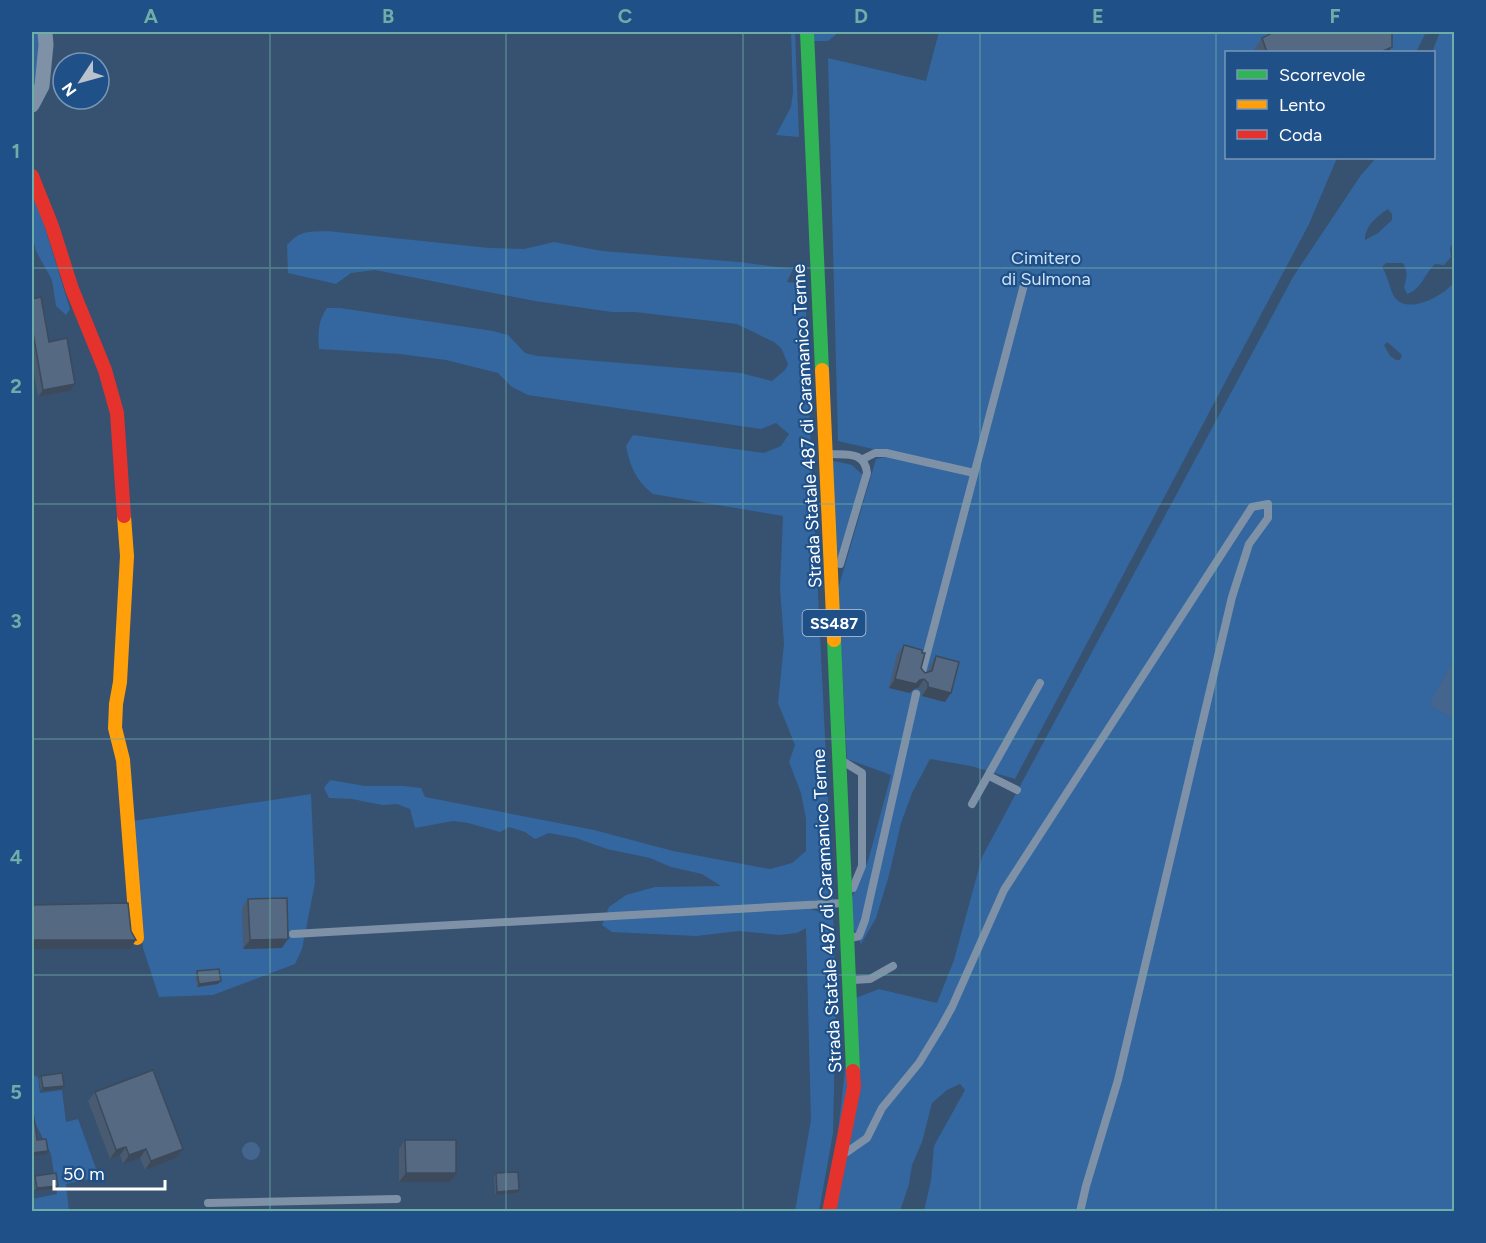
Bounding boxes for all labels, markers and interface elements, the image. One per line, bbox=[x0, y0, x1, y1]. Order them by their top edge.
text: A bbox=[144, 4, 159, 28]
text: B bbox=[382, 4, 394, 28]
text: C bbox=[618, 4, 632, 28]
text: D bbox=[854, 4, 868, 28]
text: E bbox=[1092, 4, 1104, 28]
text: F bbox=[1329, 4, 1341, 28]
north arrow bbox=[51, 51, 111, 111]
legend bbox=[1225, 51, 1435, 159]
text: Scorrevole bbox=[1279, 64, 1366, 86]
text: N bbox=[58, 79, 81, 100]
text: Lento bbox=[1279, 94, 1325, 116]
text: Coda bbox=[1279, 124, 1322, 146]
text: 1 bbox=[12, 139, 20, 163]
park label: Cimitero di Sulmona bbox=[1001, 247, 1091, 290]
street label: Strada Statale 487 di Caramanico Terme bbox=[788, 263, 826, 589]
text: 2 bbox=[10, 374, 22, 398]
text: 3 bbox=[10, 609, 22, 633]
road number: SS487 bbox=[802, 610, 866, 636]
street label: Strada Statale 487 di Caramanico Terme bbox=[808, 748, 846, 1074]
text: 4 bbox=[10, 845, 23, 869]
text: 5 bbox=[10, 1080, 22, 1104]
scale bar bbox=[54, 1153, 165, 1191]
text: 50 m bbox=[63, 1163, 105, 1185]

